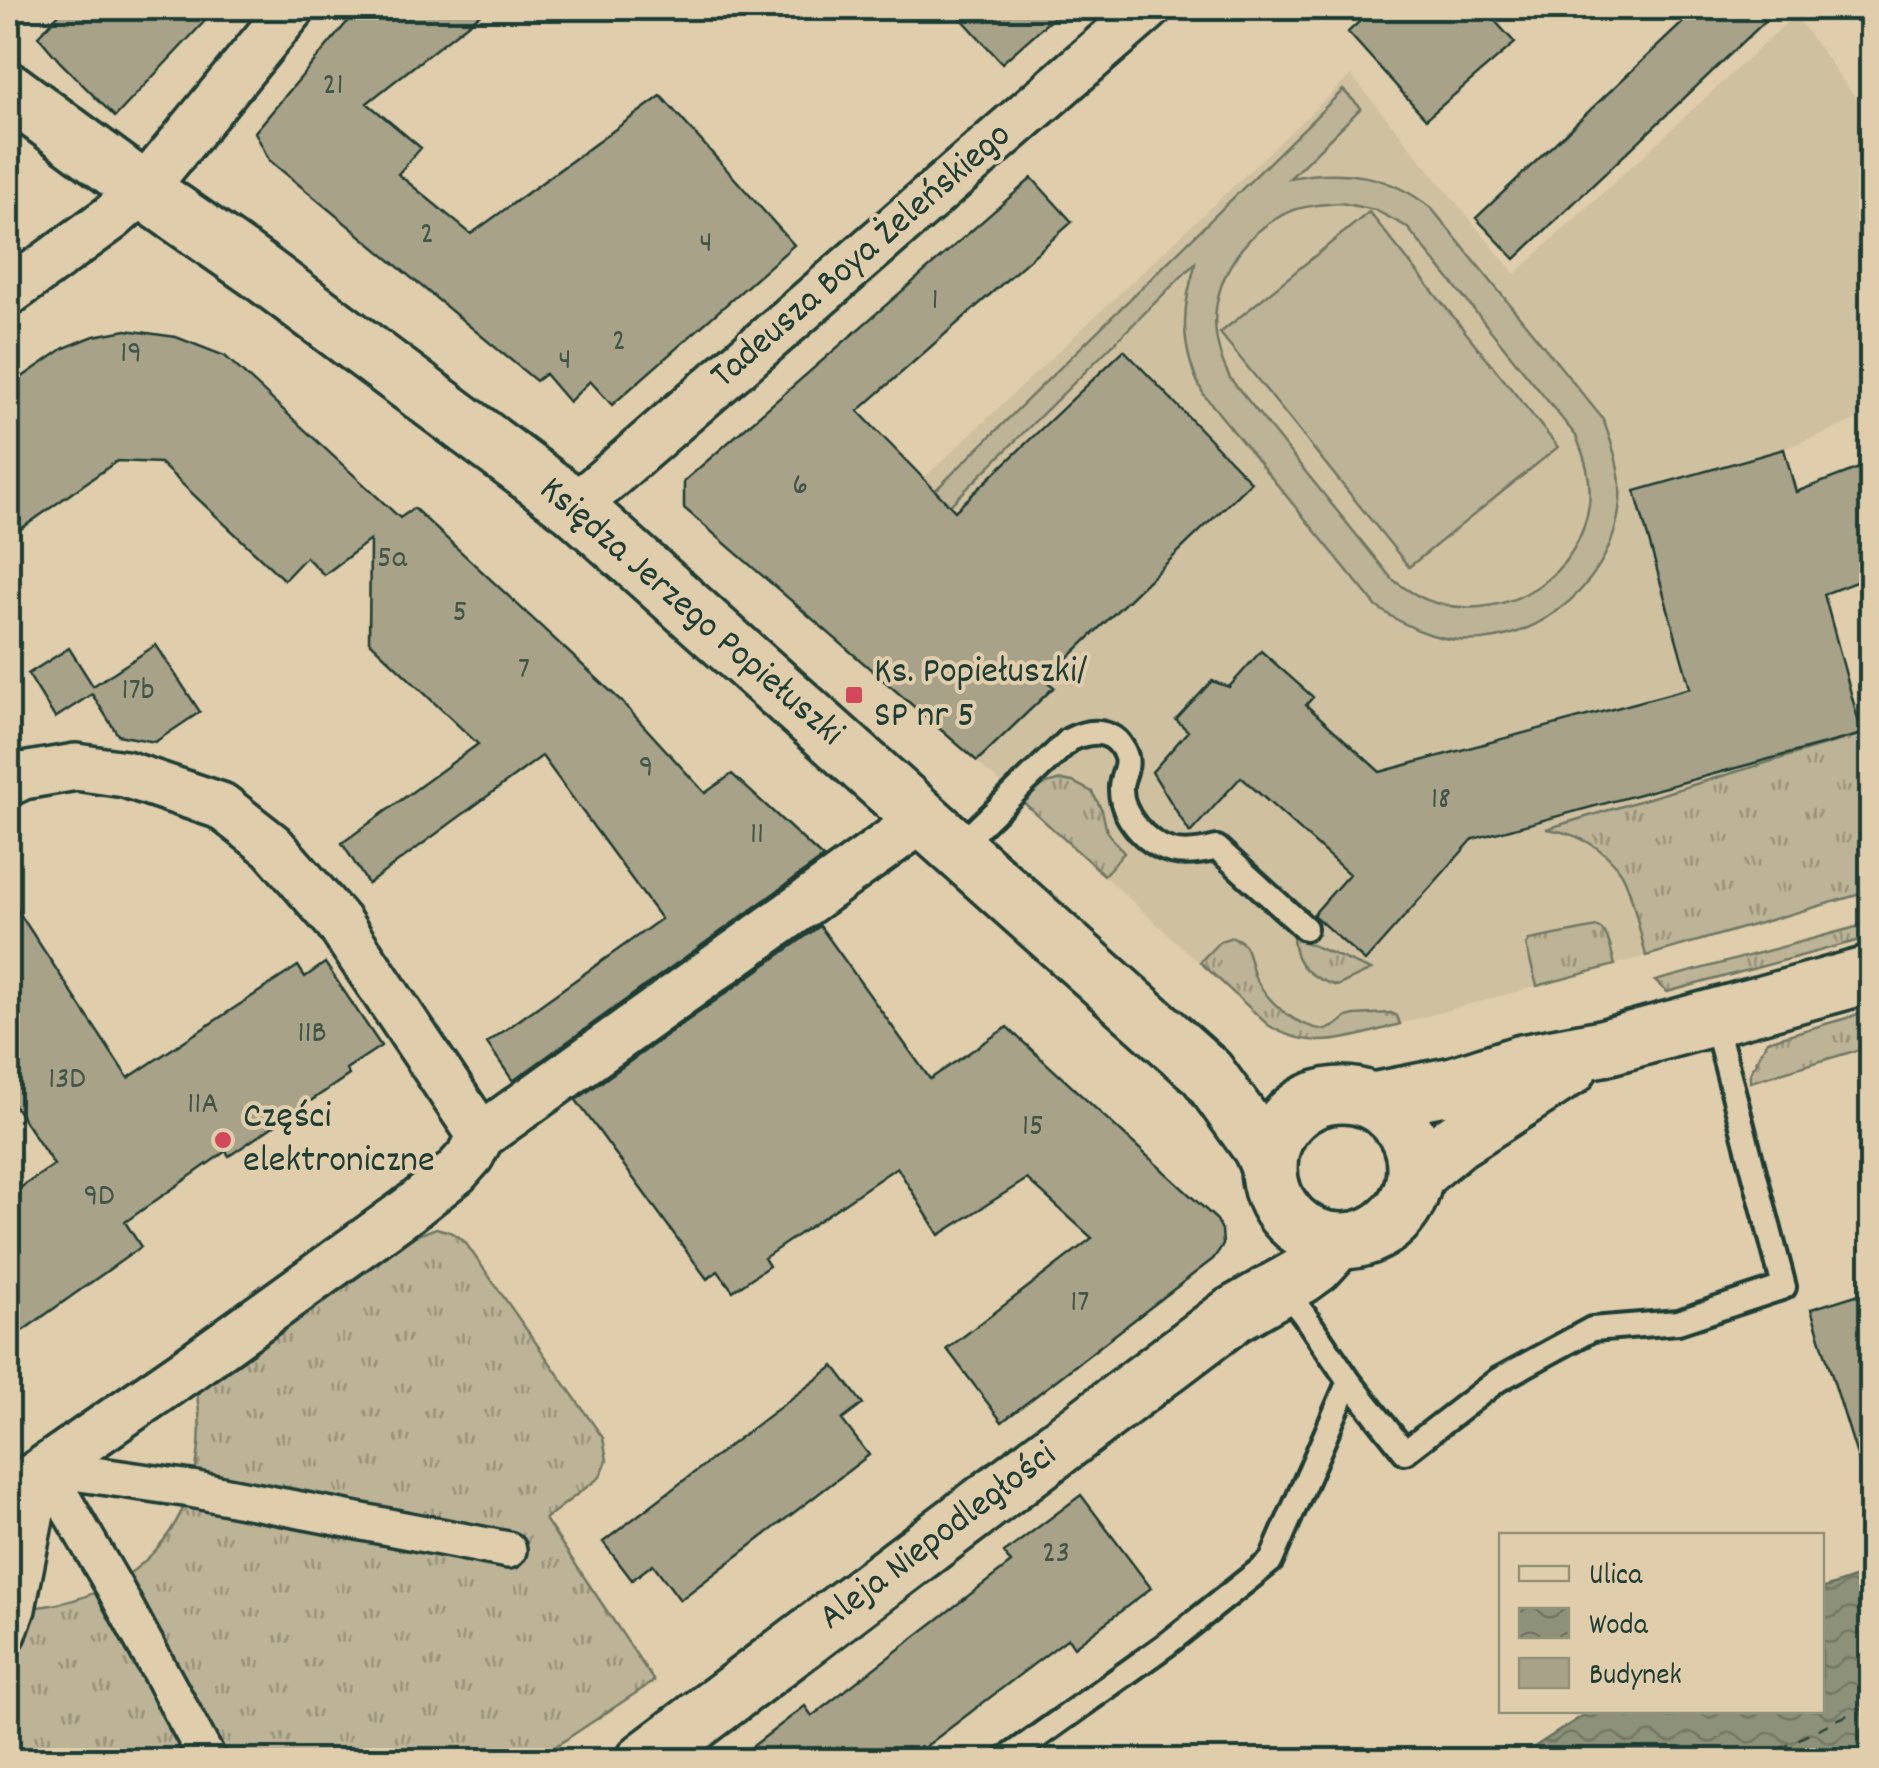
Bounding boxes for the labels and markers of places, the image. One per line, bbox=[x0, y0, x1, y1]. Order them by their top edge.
place label: Ks. Popiełuszki/ SP nr 5 bbox=[874, 646, 1088, 745]
marker: Ks. Popiełuszki/ SP nr 5 bbox=[843, 684, 865, 706]
place label: Części elektroniczne bbox=[243, 1091, 435, 1190]
marker: Części elektroniczne bbox=[212, 1129, 234, 1151]

